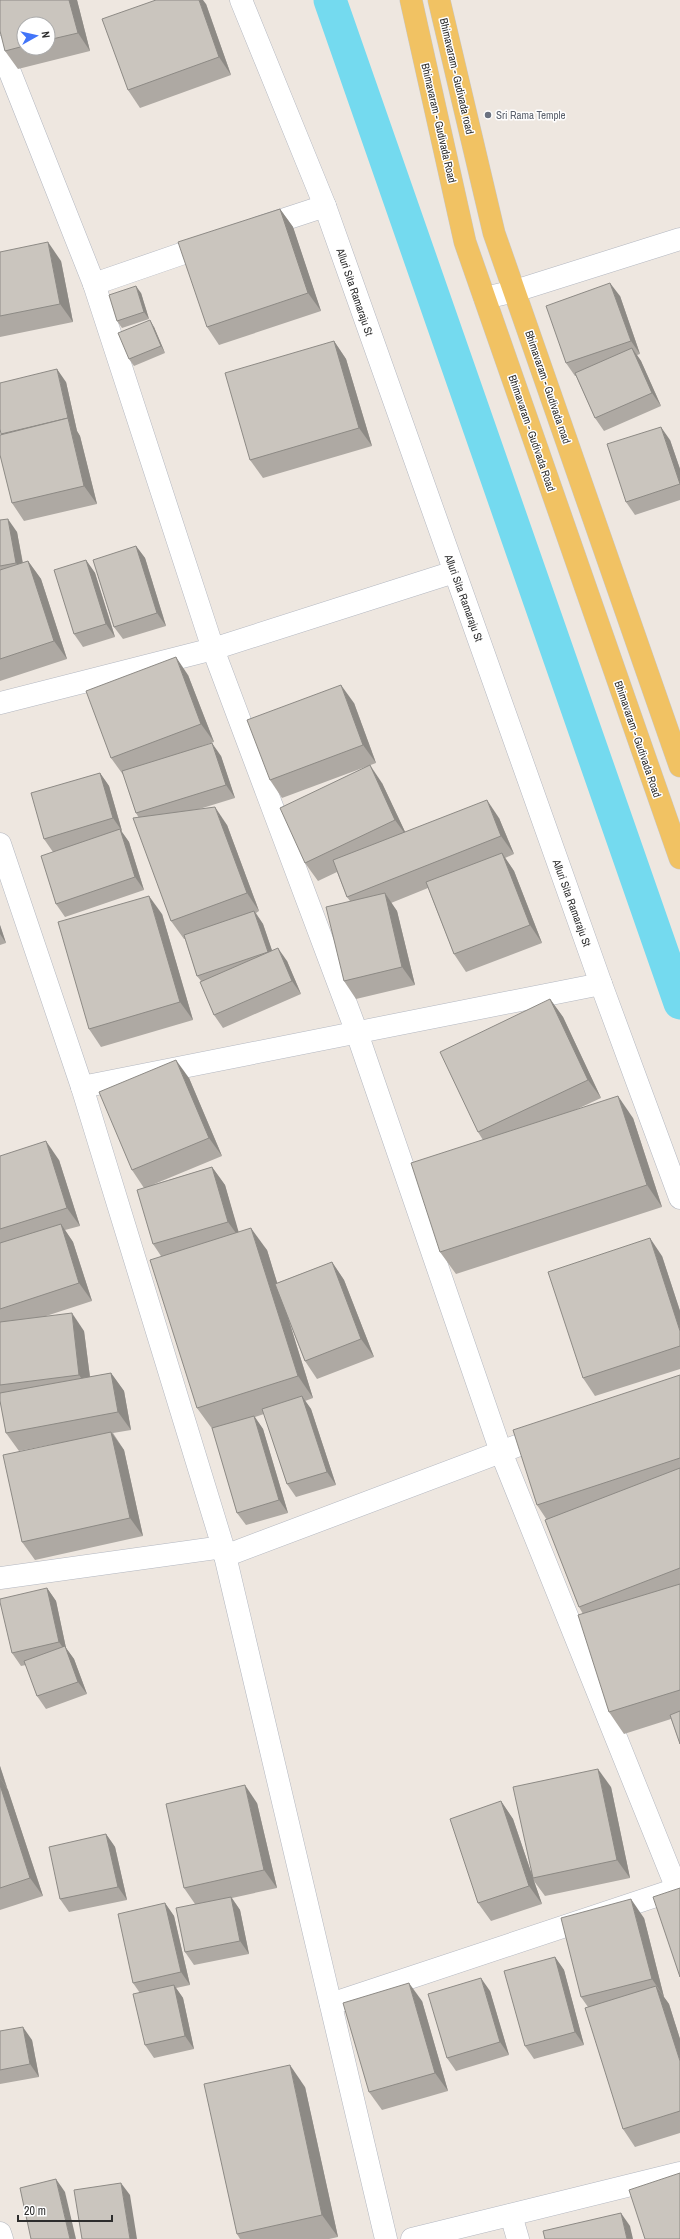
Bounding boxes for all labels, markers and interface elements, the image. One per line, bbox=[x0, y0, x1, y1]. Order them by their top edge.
north arrow bbox=[16, 16, 56, 56]
street label: Bhimavaram - Gudivada road bbox=[437, 17, 477, 135]
text: N bbox=[39, 30, 53, 39]
street label: Bhimavaram - Gudivada Road bbox=[418, 62, 460, 184]
place label: Sri Rama Temple bbox=[496, 108, 566, 122]
marker: Sri Rama Temple bbox=[483, 110, 493, 120]
street label: Alluri Sita Ramaraju St bbox=[333, 245, 377, 338]
street label: Bhimavaram - Gudivada road bbox=[522, 329, 574, 445]
street label: Bhimavaram - Gudivada Road bbox=[505, 373, 559, 493]
street label: Alluri Sita Ramaraju St bbox=[441, 552, 486, 644]
street label: Bhimavaram - Gudivada Road bbox=[611, 679, 665, 799]
street label: Alluri Sita Ramaraju St bbox=[549, 857, 594, 949]
scale bar bbox=[18, 2197, 112, 2223]
text: 20 m bbox=[24, 2203, 46, 2219]

